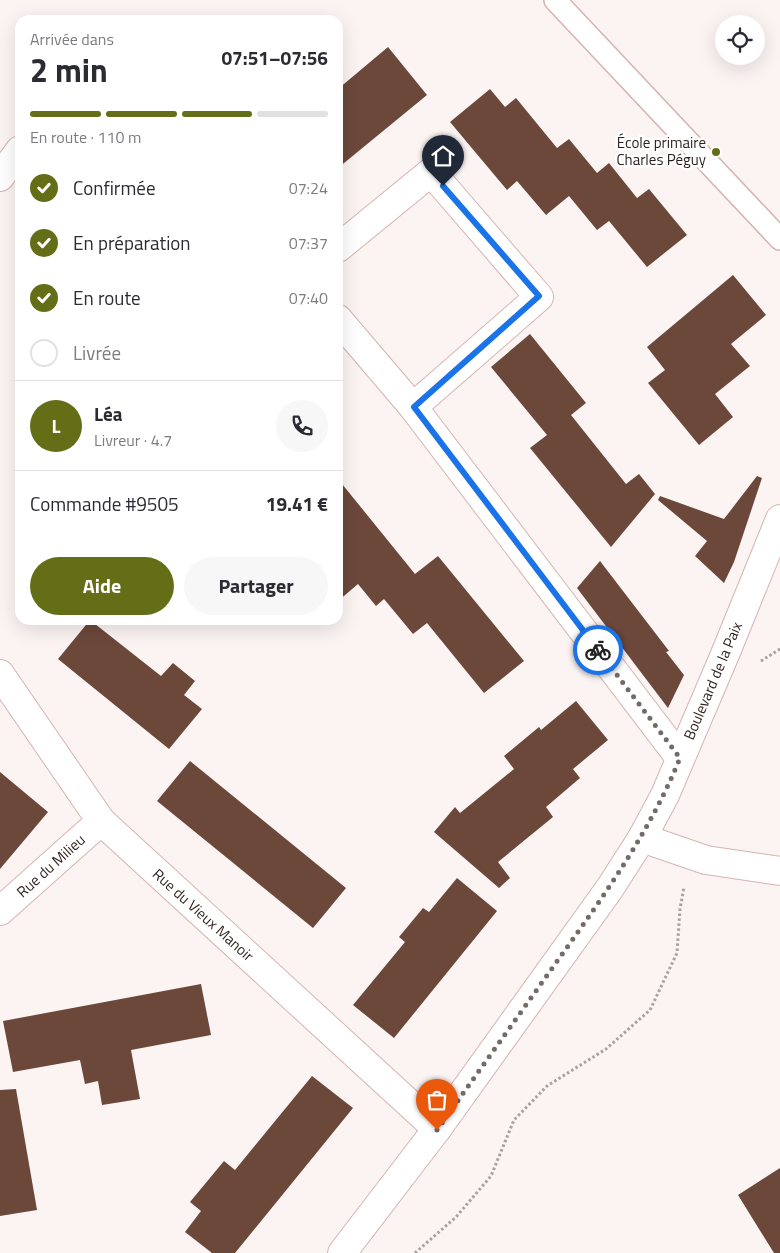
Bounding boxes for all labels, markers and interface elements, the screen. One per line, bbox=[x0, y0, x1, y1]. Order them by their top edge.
map controls bbox=[715, 15, 765, 65]
button: locate bbox=[715, 15, 765, 65]
text: Arrivée dans bbox=[30, 27, 114, 51]
text: 07:51–07:56 bbox=[221, 43, 328, 72]
text: 2 min bbox=[30, 46, 108, 94]
text: En route · 110 m bbox=[30, 125, 141, 149]
place label: École primaire Charles Péguy bbox=[616, 131, 706, 171]
pin bbox=[422, 135, 464, 186]
icon: home bbox=[429, 142, 457, 170]
marker: École primaire Charles Péguy bbox=[710, 146, 722, 158]
text: Confirmée bbox=[73, 173, 155, 202]
icon: check bbox=[30, 174, 58, 202]
text: 07:24 bbox=[289, 176, 328, 200]
text: En préparation bbox=[73, 228, 191, 257]
icon: check bbox=[30, 229, 58, 257]
text: 07:37 bbox=[289, 231, 328, 255]
text: En route bbox=[73, 283, 141, 312]
icon: check bbox=[30, 284, 58, 312]
text: 07:40 bbox=[289, 286, 328, 310]
text: Livrée bbox=[73, 338, 121, 367]
text: Léa bbox=[94, 399, 122, 428]
button: phone bbox=[276, 400, 328, 452]
text: L bbox=[52, 411, 60, 440]
text: Livreur · 4.7 bbox=[94, 428, 172, 452]
text: Commande #9505 bbox=[30, 489, 179, 518]
text: 19.41 € bbox=[266, 489, 328, 518]
button: Aide bbox=[30, 557, 174, 615]
button: Partager bbox=[184, 557, 328, 615]
street label: Boulevard de la Paix bbox=[677, 618, 748, 743]
courier bbox=[573, 625, 623, 675]
icon: bike bbox=[584, 636, 612, 664]
street label: Rue du Milieu bbox=[11, 829, 90, 903]
street label: Rue du Vieux Manoir bbox=[148, 863, 259, 966]
pin bbox=[416, 1079, 458, 1130]
icon: bag bbox=[423, 1086, 451, 1114]

